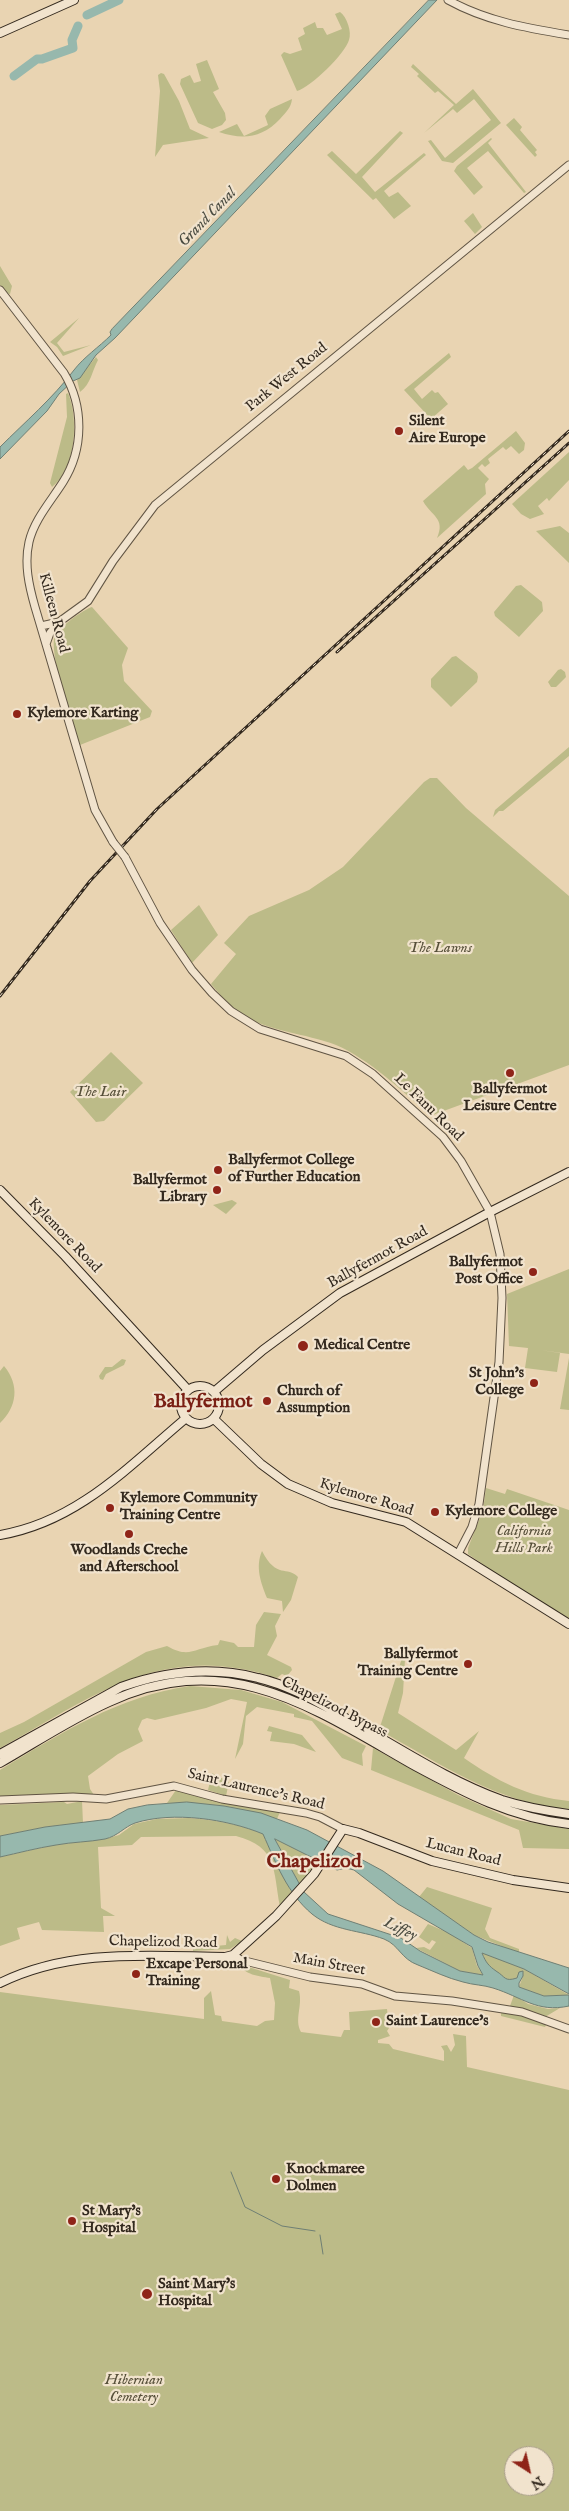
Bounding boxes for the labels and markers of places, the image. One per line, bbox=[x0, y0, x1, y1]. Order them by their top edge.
place label: Silent Aire Europe bbox=[409, 413, 486, 448]
marker: Silent Aire Europe bbox=[393, 425, 405, 437]
place label: Kylemore Karting bbox=[27, 705, 138, 723]
marker: Kylemore Karting bbox=[11, 708, 23, 720]
marker: Ballyfermot Leisure Centre bbox=[504, 1067, 516, 1079]
place label: Ballyfermot Leisure Centre bbox=[463, 1081, 557, 1116]
place label: Ballyfermot College of Further Education bbox=[228, 1152, 360, 1187]
marker: Ballyfermot College of Further Education bbox=[212, 1164, 224, 1176]
place label: Ballyfermot Library bbox=[133, 1172, 207, 1207]
marker: Ballyfermot Library bbox=[211, 1184, 223, 1196]
place label: Ballyfermot Post Office bbox=[449, 1254, 523, 1289]
marker: Ballyfermot Post Office bbox=[527, 1266, 539, 1278]
place label: Medical Centre bbox=[314, 1337, 410, 1355]
marker: Medical Centre bbox=[296, 1339, 310, 1353]
place label: St John's College bbox=[469, 1365, 524, 1400]
marker: St John's College bbox=[528, 1377, 540, 1389]
place label: Church of Assumption bbox=[277, 1383, 350, 1418]
marker: Church of Assumption bbox=[261, 1395, 273, 1407]
place label: Kylemore Community Training Centre bbox=[120, 1490, 257, 1525]
marker: Kylemore Community Training Centre bbox=[104, 1502, 116, 1514]
place label: Kylemore College bbox=[445, 1503, 557, 1521]
marker: Kylemore College bbox=[429, 1506, 441, 1518]
marker: Woodlands Creche and Afterschool bbox=[123, 1528, 135, 1540]
place label: Woodlands Creche and Afterschool bbox=[70, 1542, 188, 1577]
place label: Ballyfermot Training Centre bbox=[358, 1646, 458, 1681]
marker: Ballyfermot Training Centre bbox=[462, 1658, 474, 1670]
place label: Excape Personal Training bbox=[146, 1956, 248, 1991]
marker: Excape Personal Training bbox=[130, 1968, 142, 1980]
place label: Saint Laurence's bbox=[386, 2013, 488, 2031]
marker: Saint Laurence's bbox=[370, 2016, 382, 2028]
place label: Knockmaree Dolmen bbox=[286, 2161, 365, 2196]
marker: Knockmaree Dolmen bbox=[270, 2173, 282, 2185]
place label: St Mary's Hospital bbox=[82, 2203, 141, 2238]
marker: St Mary's Hospital bbox=[66, 2215, 78, 2227]
place label: Saint Mary's Hospital bbox=[158, 2276, 235, 2311]
marker: Saint Mary's Hospital bbox=[140, 2287, 154, 2301]

